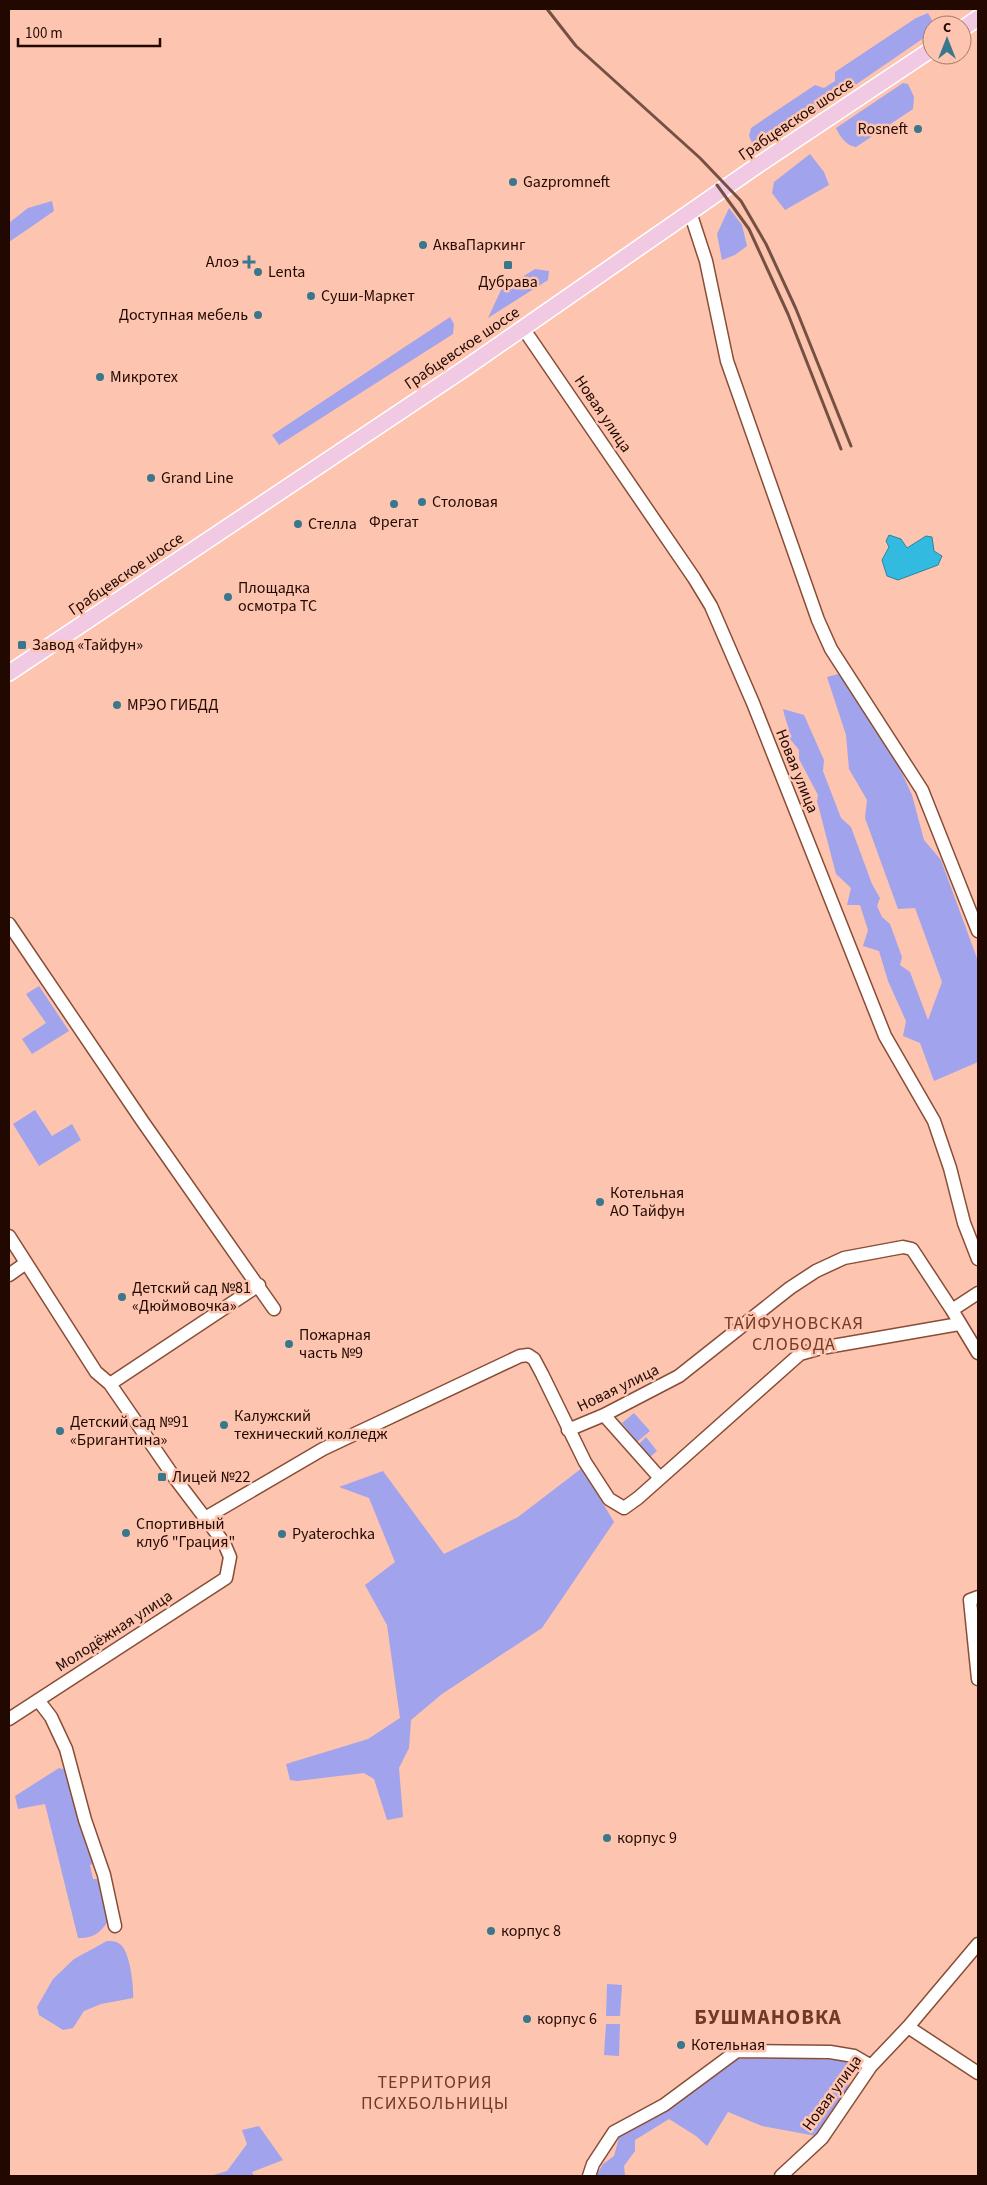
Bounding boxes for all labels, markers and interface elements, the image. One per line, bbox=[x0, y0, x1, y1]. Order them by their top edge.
scale bar bbox=[18, 15, 160, 47]
north arrow bbox=[922, 15, 972, 65]
text: С bbox=[943, 18, 951, 38]
text: 100 m bbox=[25, 23, 63, 44]
street label: Грабцевское шоссе bbox=[734, 72, 858, 166]
place label: Rosneft bbox=[858, 118, 908, 140]
marker: Rosneft bbox=[912, 123, 924, 135]
place label: Gazpromneft bbox=[523, 171, 611, 193]
marker: Gazpromneft bbox=[507, 176, 519, 188]
place label: АкваПаркинг bbox=[433, 234, 526, 256]
marker: АкваПаркинг bbox=[417, 239, 429, 251]
place label: Алоэ bbox=[206, 251, 239, 273]
marker: Алоэ bbox=[243, 256, 255, 268]
marker: Дубрава bbox=[502, 259, 514, 271]
place label: Lenta bbox=[268, 261, 305, 283]
marker: Lenta bbox=[252, 266, 264, 278]
place label: Дубрава bbox=[478, 271, 538, 293]
place label: Суши-Маркет bbox=[321, 285, 415, 307]
marker: Суши-Маркет bbox=[305, 290, 317, 302]
street label: Грабцевское шоссе bbox=[400, 301, 524, 395]
place label: Доступная мебель bbox=[119, 304, 248, 326]
marker: Доступная мебель bbox=[252, 309, 264, 321]
place label: Микротех bbox=[110, 366, 178, 388]
marker: Микротех bbox=[94, 371, 106, 383]
street label: Новая улица bbox=[569, 371, 637, 457]
place label: Grand Line bbox=[161, 467, 233, 489]
marker: Grand Line bbox=[145, 472, 157, 484]
place label: Столовая bbox=[432, 491, 498, 513]
marker: Столовая bbox=[416, 496, 428, 508]
marker: Фрегат bbox=[388, 498, 400, 510]
place label: Фрегат bbox=[369, 511, 419, 533]
place label: Стелла bbox=[308, 513, 357, 535]
marker: Стелла bbox=[292, 518, 304, 530]
street label: Грабцевское шоссе bbox=[64, 527, 188, 621]
place label: Площадка осмотра ТС bbox=[238, 577, 317, 617]
marker: Площадка осмотра ТС bbox=[222, 591, 234, 603]
place label: Завод «Тайфун» bbox=[32, 634, 143, 656]
marker: Завод «Тайфун» bbox=[16, 639, 28, 651]
place label: МРЭО ГИБДД bbox=[127, 694, 218, 716]
marker: МРЭО ГИБДД bbox=[111, 699, 123, 711]
street label: Новая улица bbox=[770, 726, 824, 816]
place label: Котельная АО Тайфун bbox=[610, 1182, 685, 1222]
marker: Котельная АО Тайфун bbox=[594, 1196, 606, 1208]
place label: Детский сад №81 «Дюймовочка» bbox=[132, 1277, 251, 1317]
marker: Детский сад №81 «Дюймовочка» bbox=[116, 1291, 128, 1303]
district label: ТАЙФУНОВСКАЯ СЛОБОДА bbox=[724, 1311, 864, 1357]
place label: Пожарная часть №9 bbox=[299, 1324, 371, 1364]
marker: Пожарная часть №9 bbox=[283, 1338, 295, 1350]
street label: Новая улица bbox=[573, 1359, 663, 1417]
place label: Калужский технический колледж bbox=[234, 1405, 388, 1445]
place label: Детский сад №91 «Бригантина» bbox=[70, 1411, 189, 1451]
marker: Калужский технический колледж bbox=[218, 1419, 230, 1431]
marker: Детский сад №91 «Бригантина» bbox=[54, 1425, 66, 1437]
place label: Лицей №22 bbox=[172, 1466, 250, 1488]
marker: Лицей №22 bbox=[156, 1471, 168, 1483]
place label: Спортивный клуб "Грация" bbox=[136, 1513, 235, 1553]
place label: Pyaterochka bbox=[292, 1523, 375, 1545]
marker: Спортивный клуб "Грация" bbox=[120, 1527, 132, 1539]
marker: Pyaterochka bbox=[276, 1528, 288, 1540]
street label: Молодёжная улица bbox=[51, 1585, 177, 1677]
place label: корпус 9 bbox=[617, 1827, 677, 1849]
marker: корпус 9 bbox=[601, 1832, 613, 1844]
place label: корпус 8 bbox=[501, 1920, 561, 1942]
marker: корпус 8 bbox=[485, 1925, 497, 1937]
district label: БУШМАНОВКА bbox=[694, 2002, 842, 2032]
place label: корпус 6 bbox=[537, 2008, 597, 2030]
marker: корпус 6 bbox=[521, 2013, 533, 2025]
place label: Котельная bbox=[691, 2034, 765, 2056]
marker: Котельная bbox=[675, 2039, 687, 2051]
street label: Новая улица bbox=[797, 2051, 867, 2135]
district label: ТЕРРИТОРИЯ ПСИХБОЛЬНИЦЫ bbox=[361, 2070, 509, 2116]

